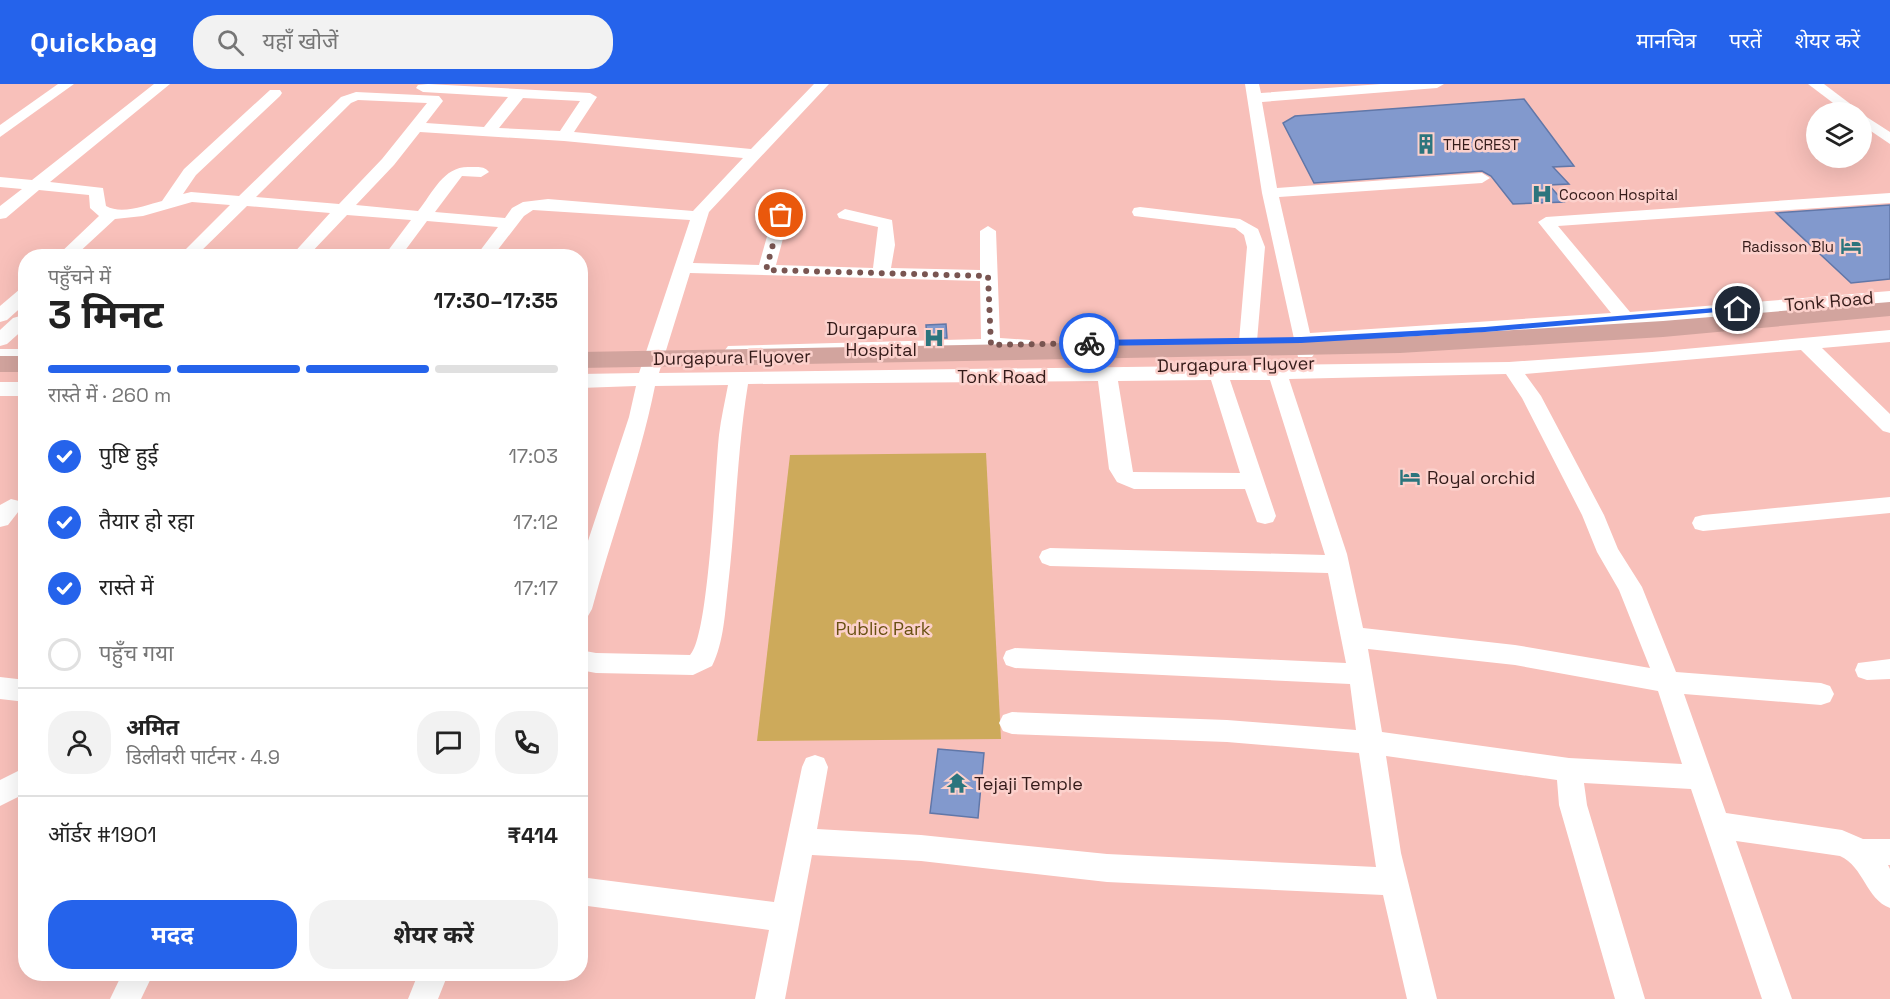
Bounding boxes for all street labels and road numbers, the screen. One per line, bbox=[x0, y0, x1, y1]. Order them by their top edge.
street label: Tonk Road bbox=[1783, 286, 1875, 316]
street label: Durgapura Flyover bbox=[653, 344, 811, 370]
street label: Durgapura Flyover bbox=[1157, 351, 1315, 377]
street label: Tonk Road bbox=[957, 365, 1047, 388]

